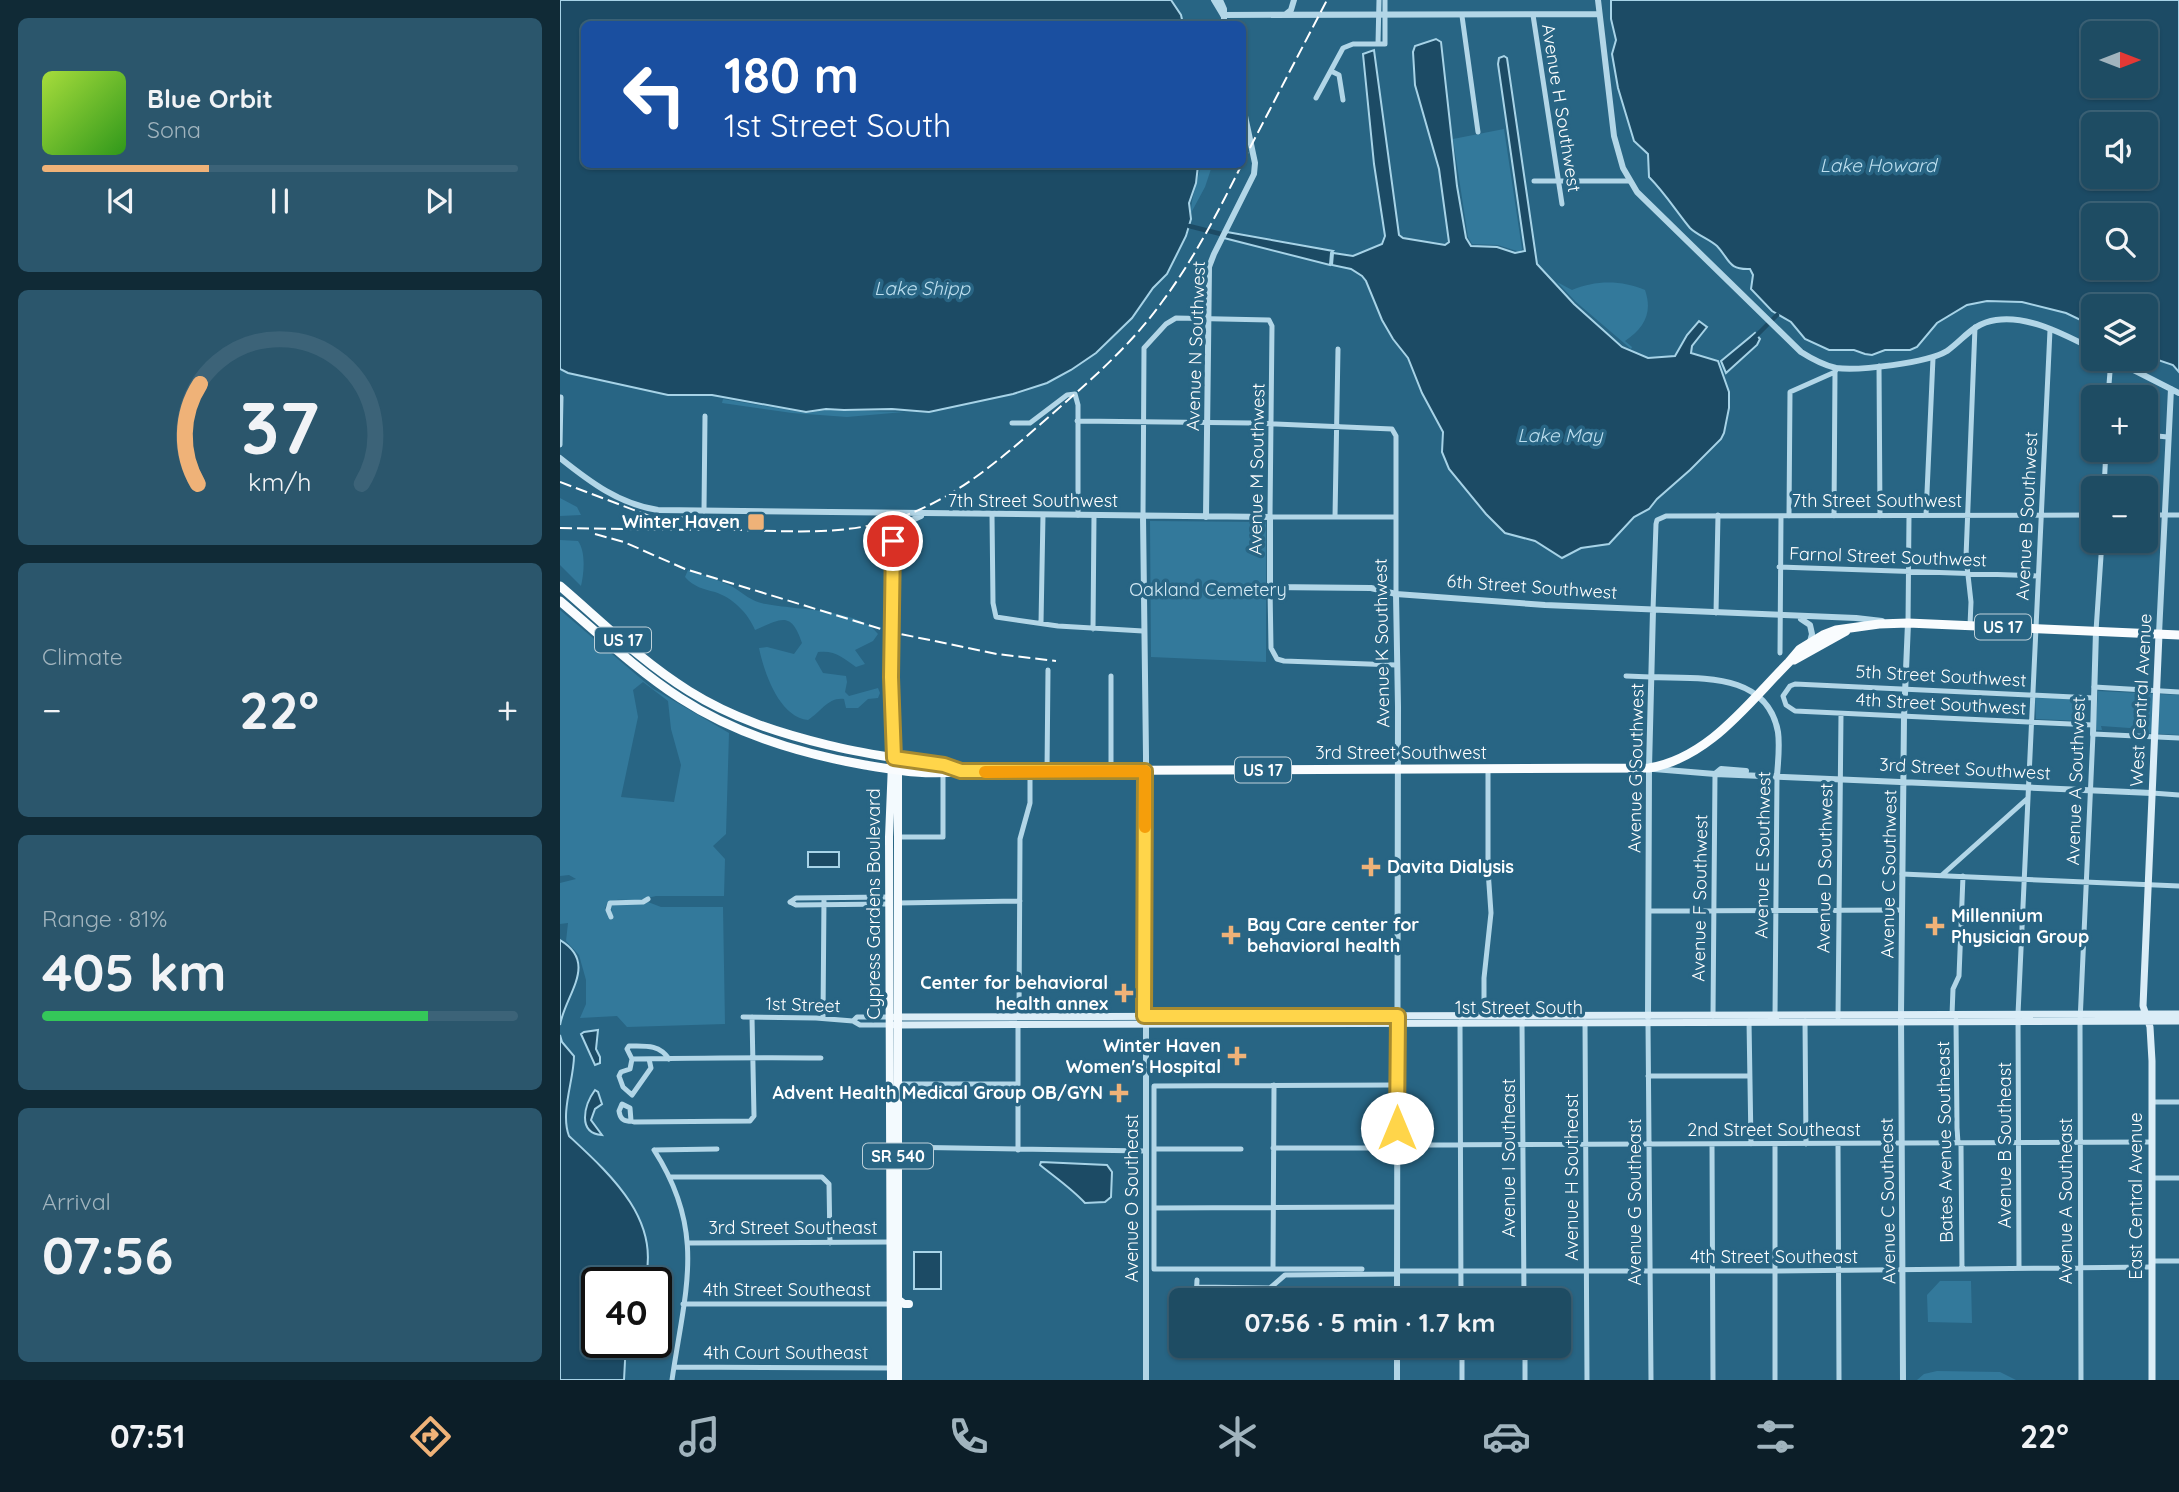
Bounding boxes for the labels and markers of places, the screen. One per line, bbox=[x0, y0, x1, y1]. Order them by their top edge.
place label: Winter Haven bbox=[622, 510, 740, 533]
pin bbox=[863, 511, 923, 571]
marker: Winter Haven bbox=[746, 512, 766, 532]
place label: Davita Dialysis bbox=[1387, 855, 1514, 878]
marker: Davita Dialysis bbox=[1361, 857, 1381, 877]
place label: Millennium Physician Group bbox=[1951, 904, 2089, 948]
place label: Bay Care center for behavioral health bbox=[1247, 913, 1419, 957]
marker: Millennium Physician Group bbox=[1925, 916, 1945, 936]
marker: Bay Care center for behavioral health bbox=[1221, 925, 1241, 945]
place label: Center for behavioral health annex bbox=[920, 971, 1108, 1015]
marker: Center for behavioral health annex bbox=[1114, 983, 1134, 1003]
place label: Winter Haven Women's Hospital bbox=[1066, 1034, 1221, 1078]
marker: Winter Haven Women's Hospital bbox=[1227, 1046, 1247, 1066]
place label: Advent Health Medical Group OB/GYN bbox=[772, 1081, 1103, 1104]
marker: Advent Health Medical Group OB/GYN bbox=[1109, 1083, 1129, 1103]

